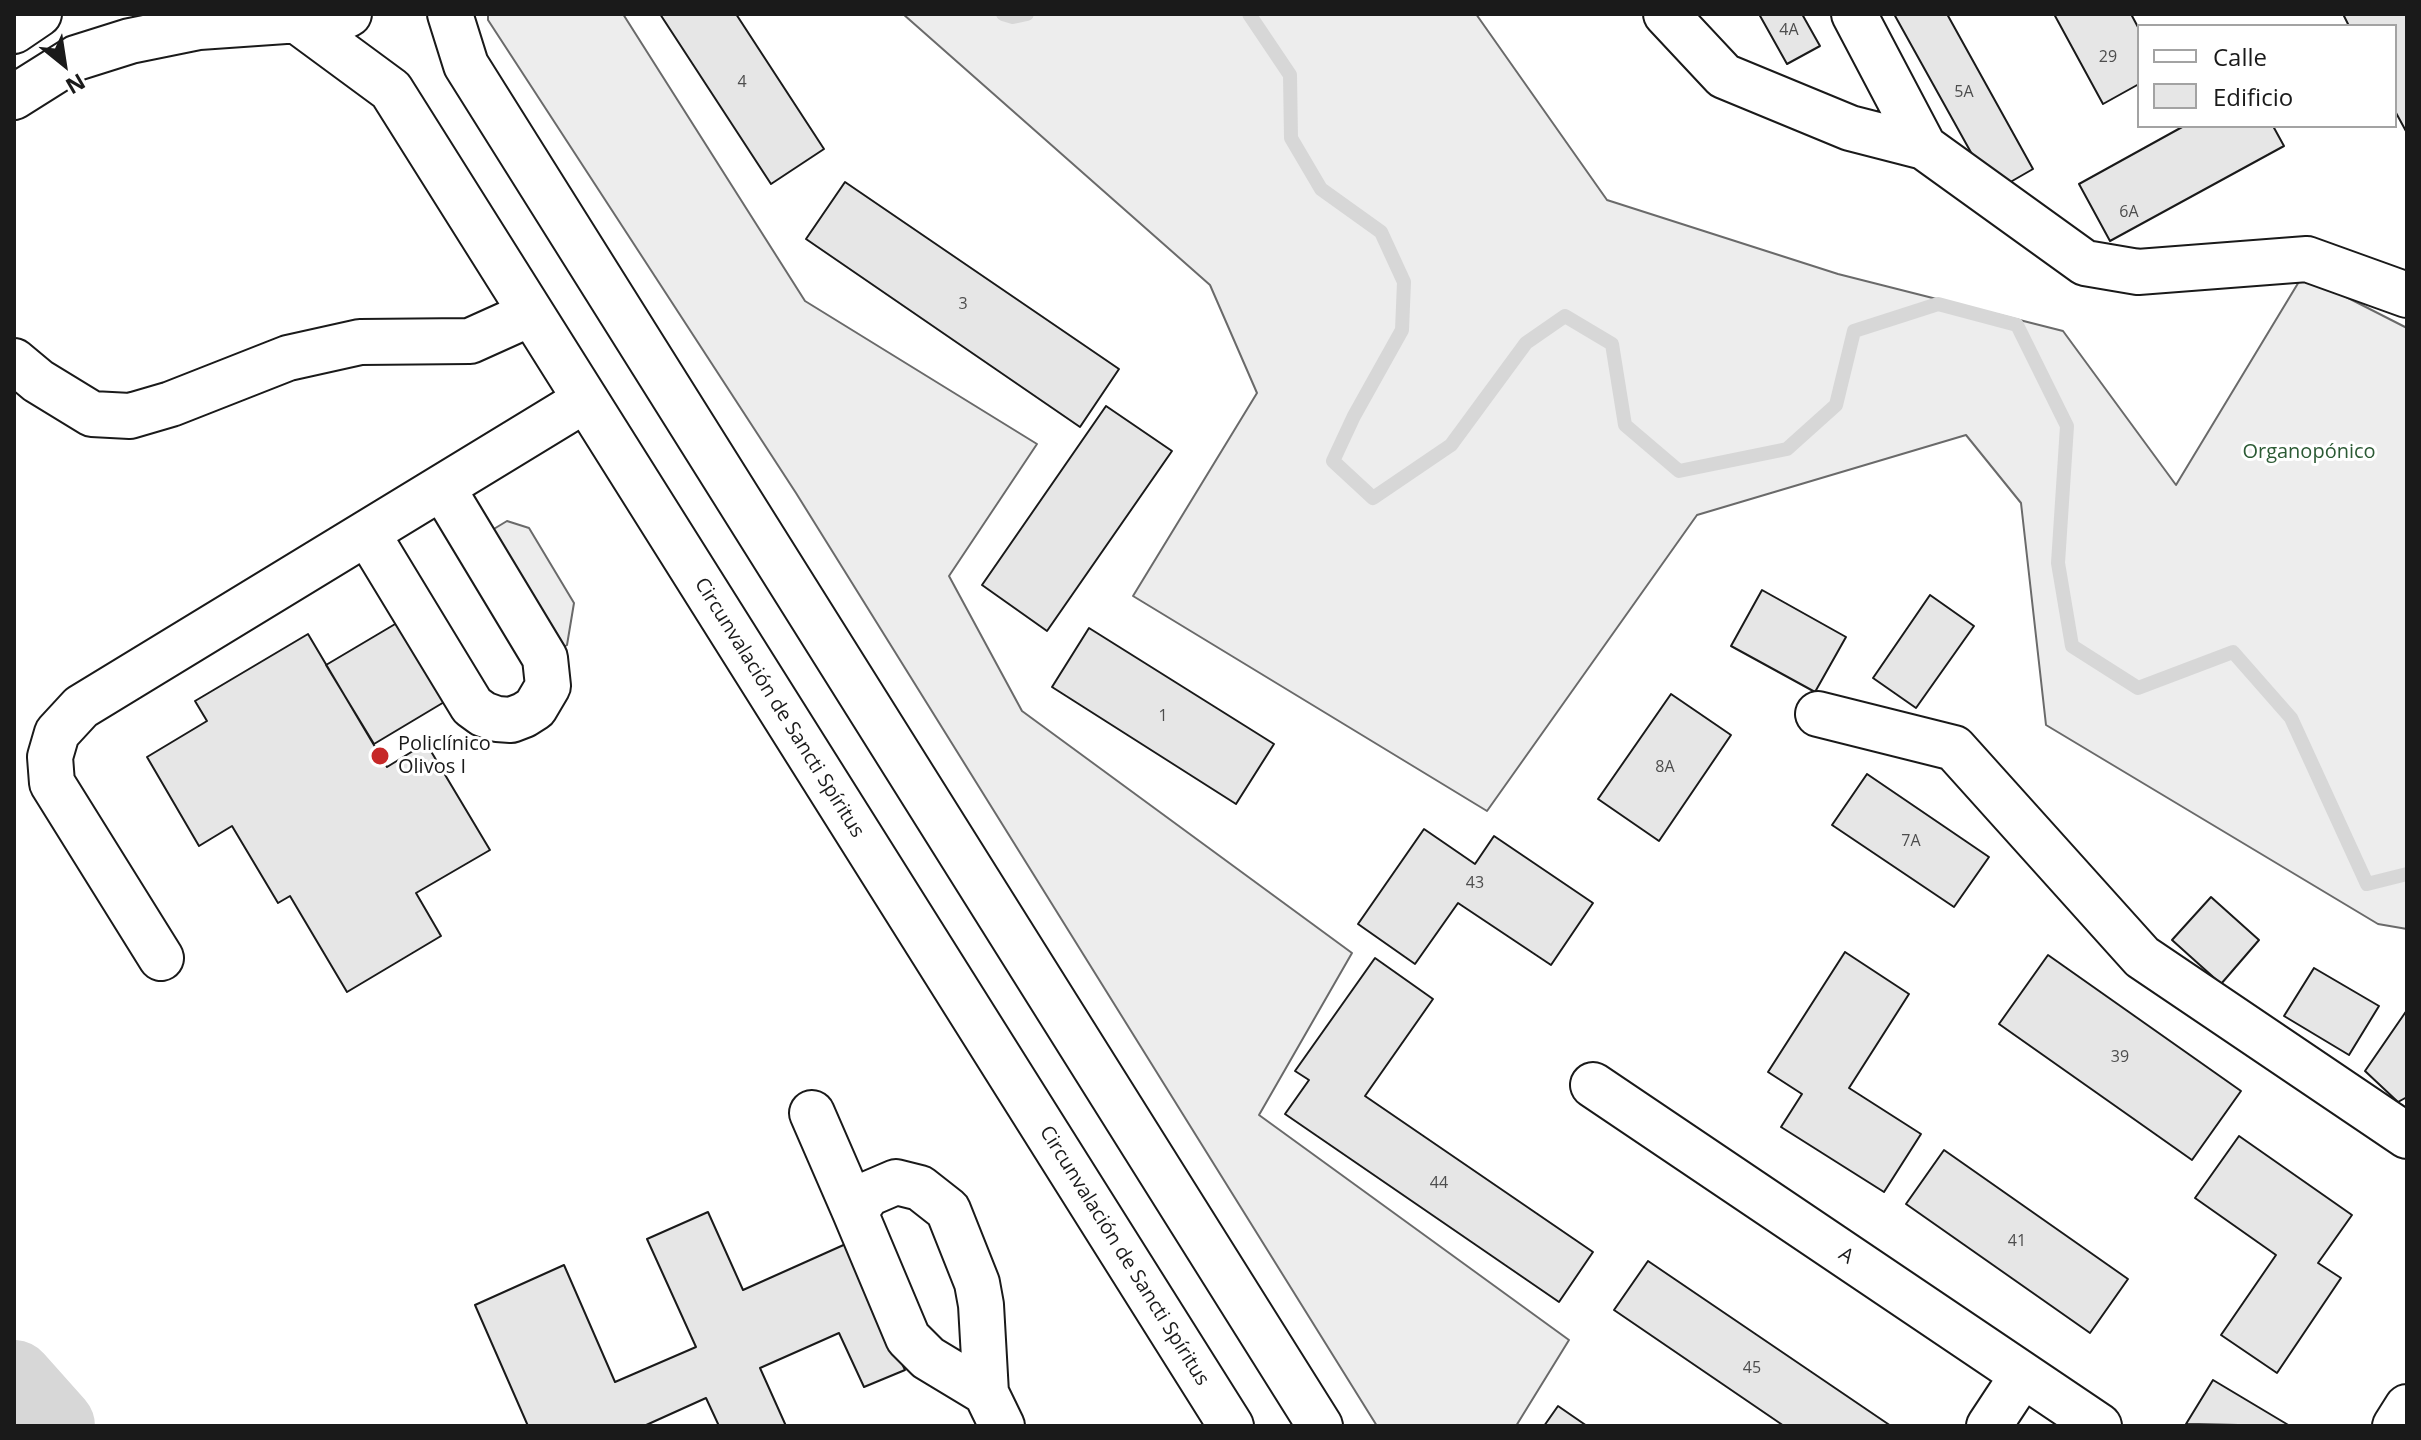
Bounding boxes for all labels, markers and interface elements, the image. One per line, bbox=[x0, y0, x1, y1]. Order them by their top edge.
house number: 4A bbox=[1779, 20, 1799, 40]
north arrow bbox=[24, 24, 104, 104]
legend bbox=[2137, 24, 2397, 128]
text: Calle bbox=[2213, 40, 2267, 73]
house number: 29 bbox=[2099, 47, 2117, 67]
text: N bbox=[61, 67, 91, 102]
house number: 4 bbox=[737, 72, 747, 92]
text: Edificio bbox=[2213, 80, 2293, 113]
house number: 5A bbox=[1954, 82, 1974, 102]
house number: 6A bbox=[2119, 202, 2139, 222]
house number: 3 bbox=[958, 294, 968, 314]
park label: Organopónico bbox=[2242, 440, 2376, 464]
street label: Circunvalación de Sancti Spíritus bbox=[689, 574, 869, 842]
house number: 1 bbox=[1158, 706, 1168, 726]
place label: Policlínico Olivos I bbox=[398, 732, 491, 779]
marker: Policlínico Olivos I bbox=[369, 745, 391, 767]
house number: 8A bbox=[1655, 757, 1675, 777]
house number: 7A bbox=[1901, 831, 1921, 851]
house number: 43 bbox=[1466, 873, 1484, 893]
house number: 39 bbox=[2111, 1047, 2129, 1067]
street label: Circunvalación de Sancti Spíritus bbox=[1034, 1122, 1214, 1390]
house number: 44 bbox=[1430, 1173, 1448, 1193]
house number: 41 bbox=[2008, 1231, 2026, 1251]
street label: A bbox=[1834, 1243, 1858, 1269]
house number: 45 bbox=[1743, 1358, 1761, 1378]

